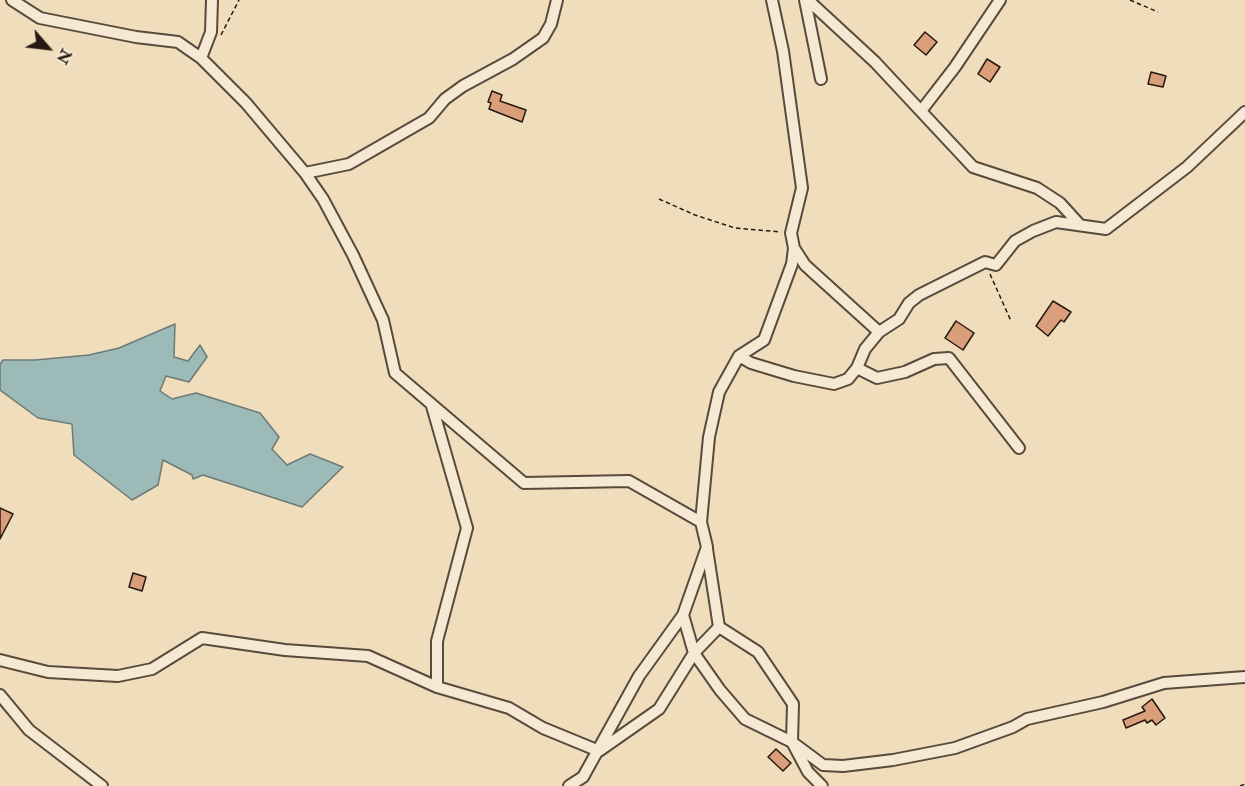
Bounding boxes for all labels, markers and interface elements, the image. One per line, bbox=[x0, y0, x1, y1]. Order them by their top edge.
north arrow bbox=[18, 18, 78, 78]
text: N bbox=[52, 45, 76, 67]

